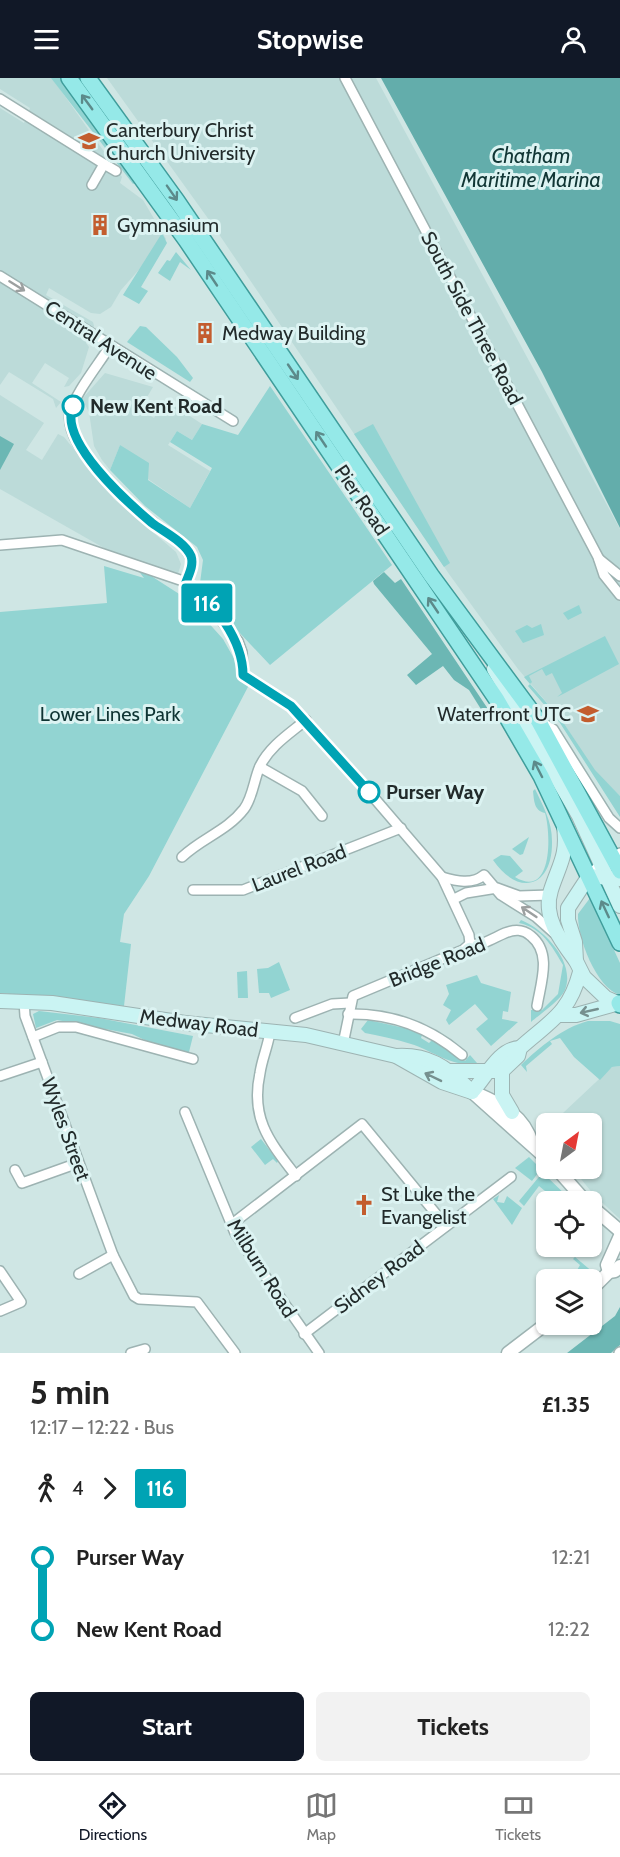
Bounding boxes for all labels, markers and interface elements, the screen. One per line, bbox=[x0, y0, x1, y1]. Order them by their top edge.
icon: menu bbox=[30, 23, 63, 56]
text: Stopwise bbox=[257, 23, 363, 56]
icon: person bbox=[557, 23, 590, 56]
one-way arrow bbox=[80, 94, 93, 110]
place label: Canterbury Christ Church University bbox=[106, 118, 255, 165]
school or university icon: Canterbury Christ Church University bbox=[77, 129, 101, 153]
water label: Chatham Maritime Marina bbox=[460, 143, 601, 192]
one-way arrow bbox=[165, 185, 178, 201]
building icon: Gymnasium bbox=[88, 213, 112, 237]
place label: Gymnasium bbox=[117, 213, 219, 237]
street label: South Side Three Road bbox=[416, 227, 528, 409]
one-way arrow bbox=[205, 269, 218, 286]
one-way arrow bbox=[8, 281, 25, 293]
street label: Central Avenue bbox=[41, 295, 161, 385]
building icon: Medway Building bbox=[193, 321, 217, 345]
place label: Medway Building bbox=[222, 321, 366, 345]
one-way arrow bbox=[287, 363, 299, 379]
place label: New Kent Road bbox=[90, 394, 223, 418]
marker: New Kent Road bbox=[62, 395, 84, 417]
one-way arrow bbox=[315, 432, 327, 448]
street label: Pier Road bbox=[330, 460, 394, 540]
line badge: 116 bbox=[172, 584, 242, 622]
text: 116 bbox=[193, 591, 221, 616]
one-way arrow bbox=[427, 598, 439, 614]
park label: Lower Lines Park bbox=[40, 702, 180, 726]
place label: Waterfront UTC bbox=[437, 702, 571, 726]
school or university icon: Waterfront UTC bbox=[576, 702, 600, 726]
one-way arrow bbox=[532, 761, 543, 779]
place label: Purser Way bbox=[386, 780, 484, 804]
marker: Purser Way bbox=[358, 781, 380, 803]
street label: Laurel Road bbox=[248, 839, 350, 897]
one-way arrow bbox=[598, 901, 610, 919]
one-way arrow bbox=[521, 906, 537, 918]
street label: Bridge Road bbox=[385, 932, 489, 992]
street label: Medway Road bbox=[139, 1004, 259, 1042]
one-way arrow bbox=[580, 1006, 599, 1018]
one-way arrow bbox=[424, 1071, 442, 1083]
street label: Wyles Street bbox=[36, 1074, 96, 1184]
north arrow bbox=[536, 1113, 602, 1179]
map controls bbox=[536, 1113, 602, 1335]
place label: St Luke the Evangelist bbox=[381, 1182, 475, 1229]
button: locate bbox=[536, 1191, 602, 1257]
church icon: St Luke the Evangelist bbox=[352, 1193, 376, 1217]
street label: Milburn Road bbox=[222, 1214, 302, 1322]
street label: Sidney Road bbox=[329, 1235, 429, 1319]
button: layers bbox=[536, 1269, 602, 1335]
text: 5 min bbox=[30, 1372, 110, 1412]
text: £1.35 bbox=[542, 1391, 590, 1418]
text: 12:17 – 12:22 · Bus bbox=[30, 1415, 174, 1439]
icon: walk bbox=[30, 1472, 63, 1505]
icon: forward bbox=[93, 1472, 126, 1505]
text: 4 bbox=[72, 1476, 84, 1500]
text: 116 bbox=[147, 1476, 174, 1501]
text: Purser Way bbox=[76, 1544, 184, 1571]
text: 12:21 bbox=[552, 1545, 590, 1569]
text: New Kent Road bbox=[76, 1616, 222, 1643]
text: 12:22 bbox=[548, 1617, 590, 1641]
button: Start bbox=[30, 1692, 304, 1761]
button: Tickets bbox=[316, 1692, 590, 1761]
tab: Directions bbox=[79, 1789, 147, 1844]
tab: Map bbox=[305, 1789, 338, 1844]
tab: Tickets bbox=[495, 1789, 541, 1844]

